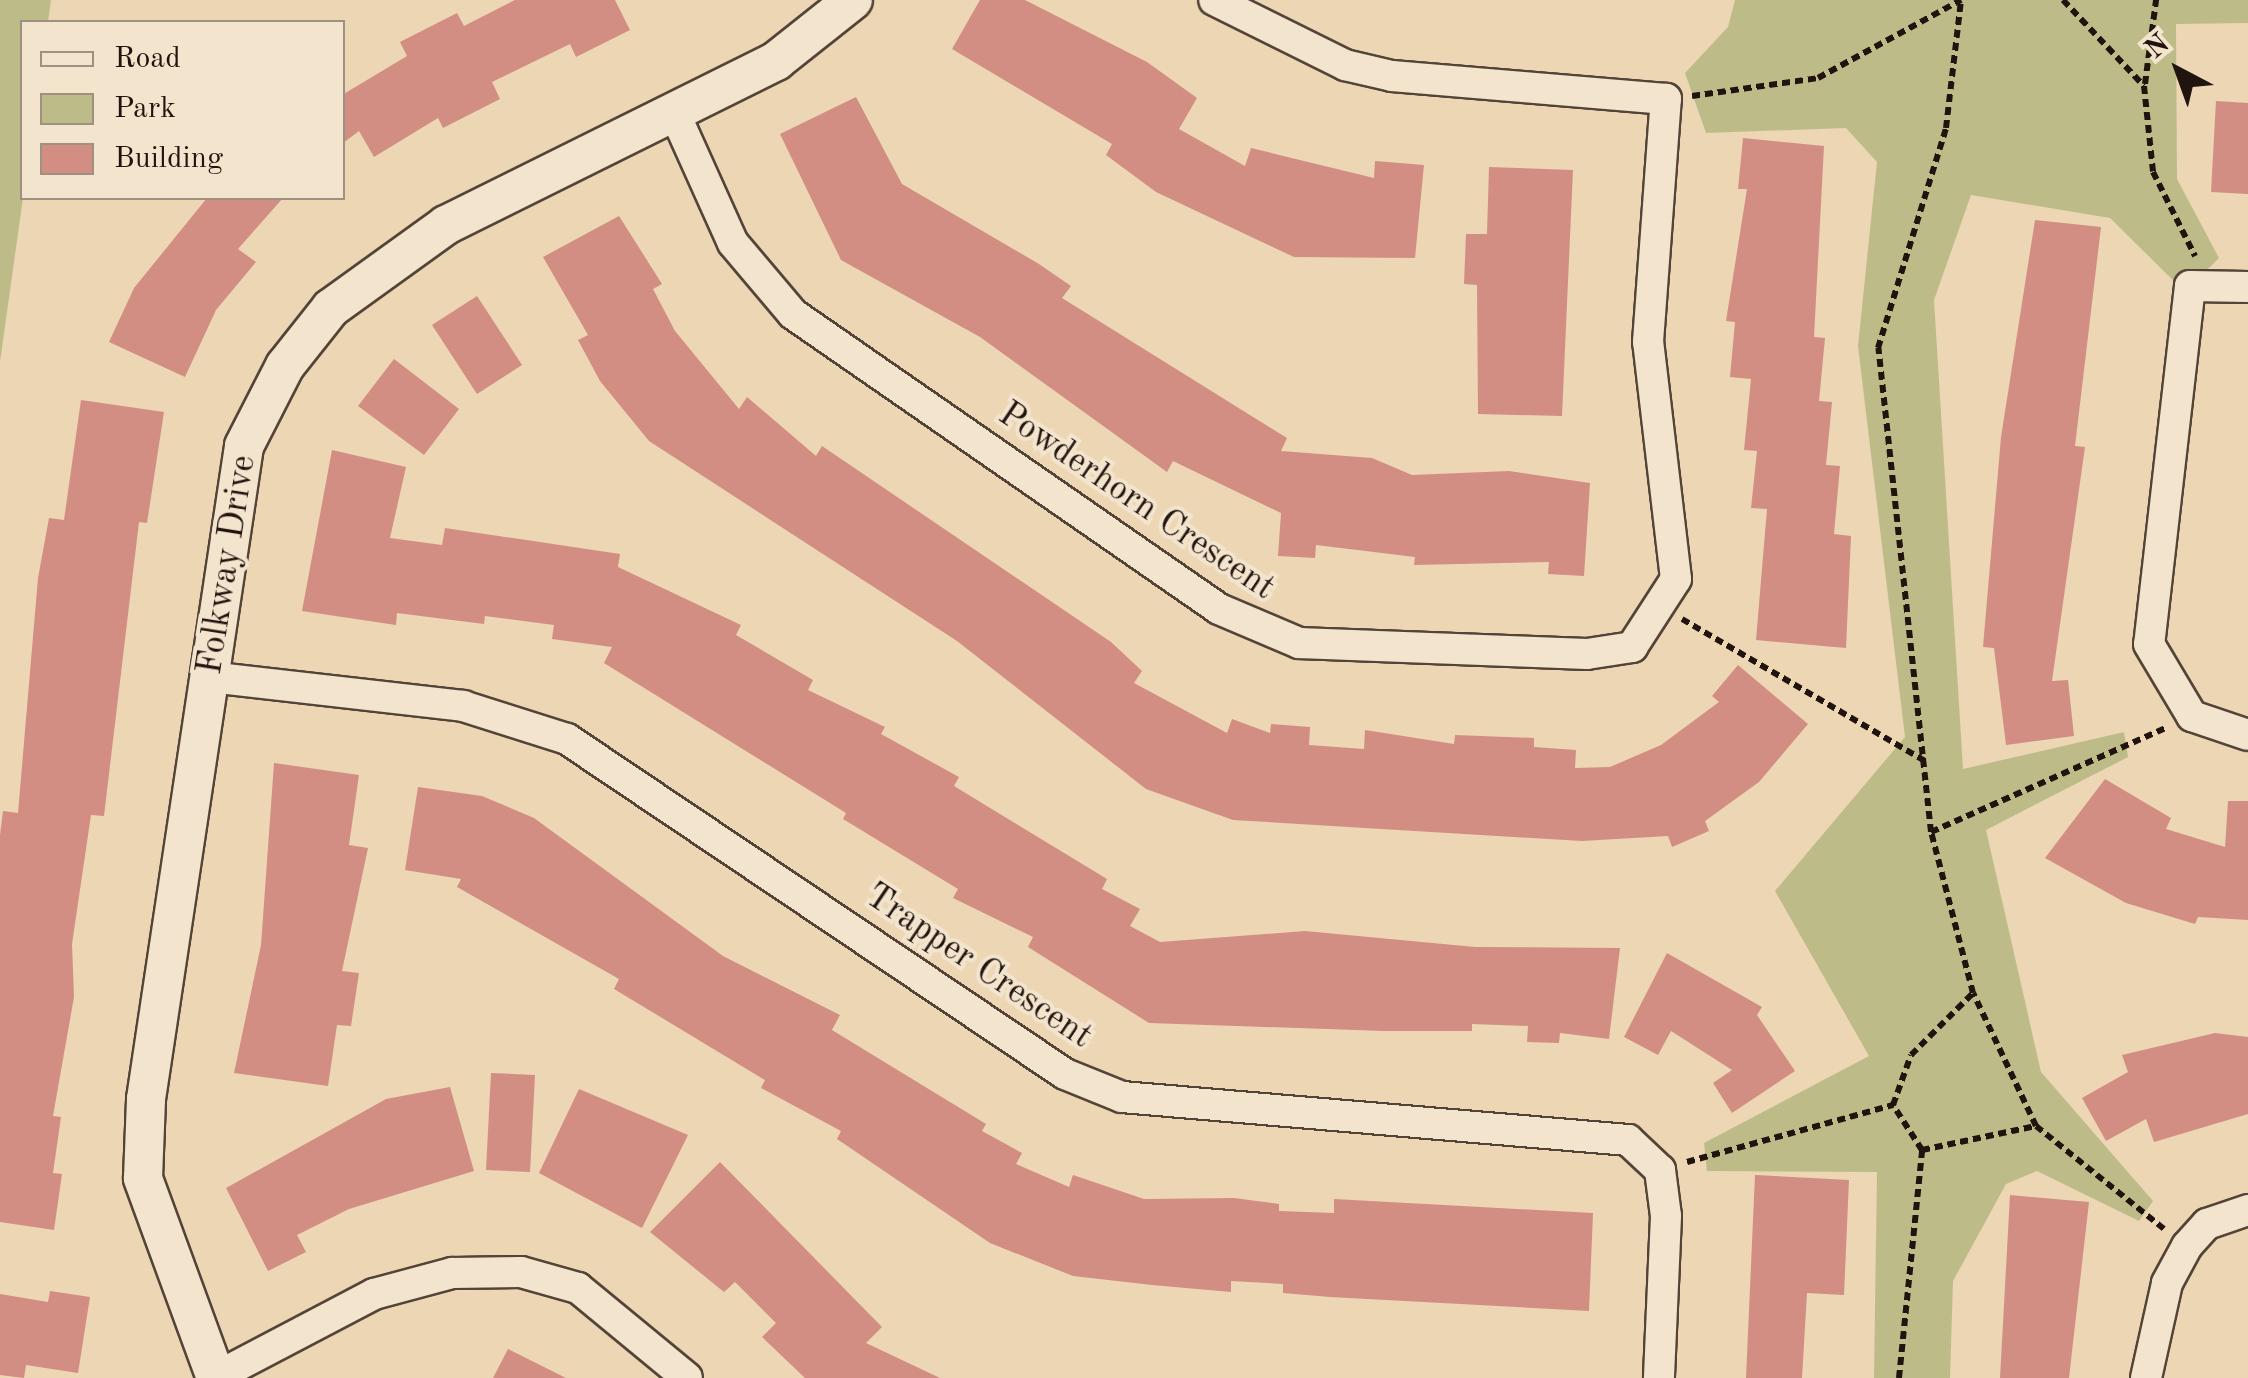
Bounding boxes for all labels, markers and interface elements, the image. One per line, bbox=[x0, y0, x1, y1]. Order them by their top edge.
legend bbox=[20, 20, 345, 200]
north arrow bbox=[2128, 20, 2228, 120]
text: N bbox=[2141, 30, 2176, 65]
text: Road bbox=[114, 44, 181, 74]
text: Park bbox=[114, 94, 176, 124]
text: Building bbox=[114, 144, 223, 174]
street label: Powderhorn Crescent bbox=[990, 394, 1282, 610]
street label: Folkway Drive bbox=[190, 452, 266, 678]
street label: Trapper Crescent bbox=[857, 876, 1099, 1058]

